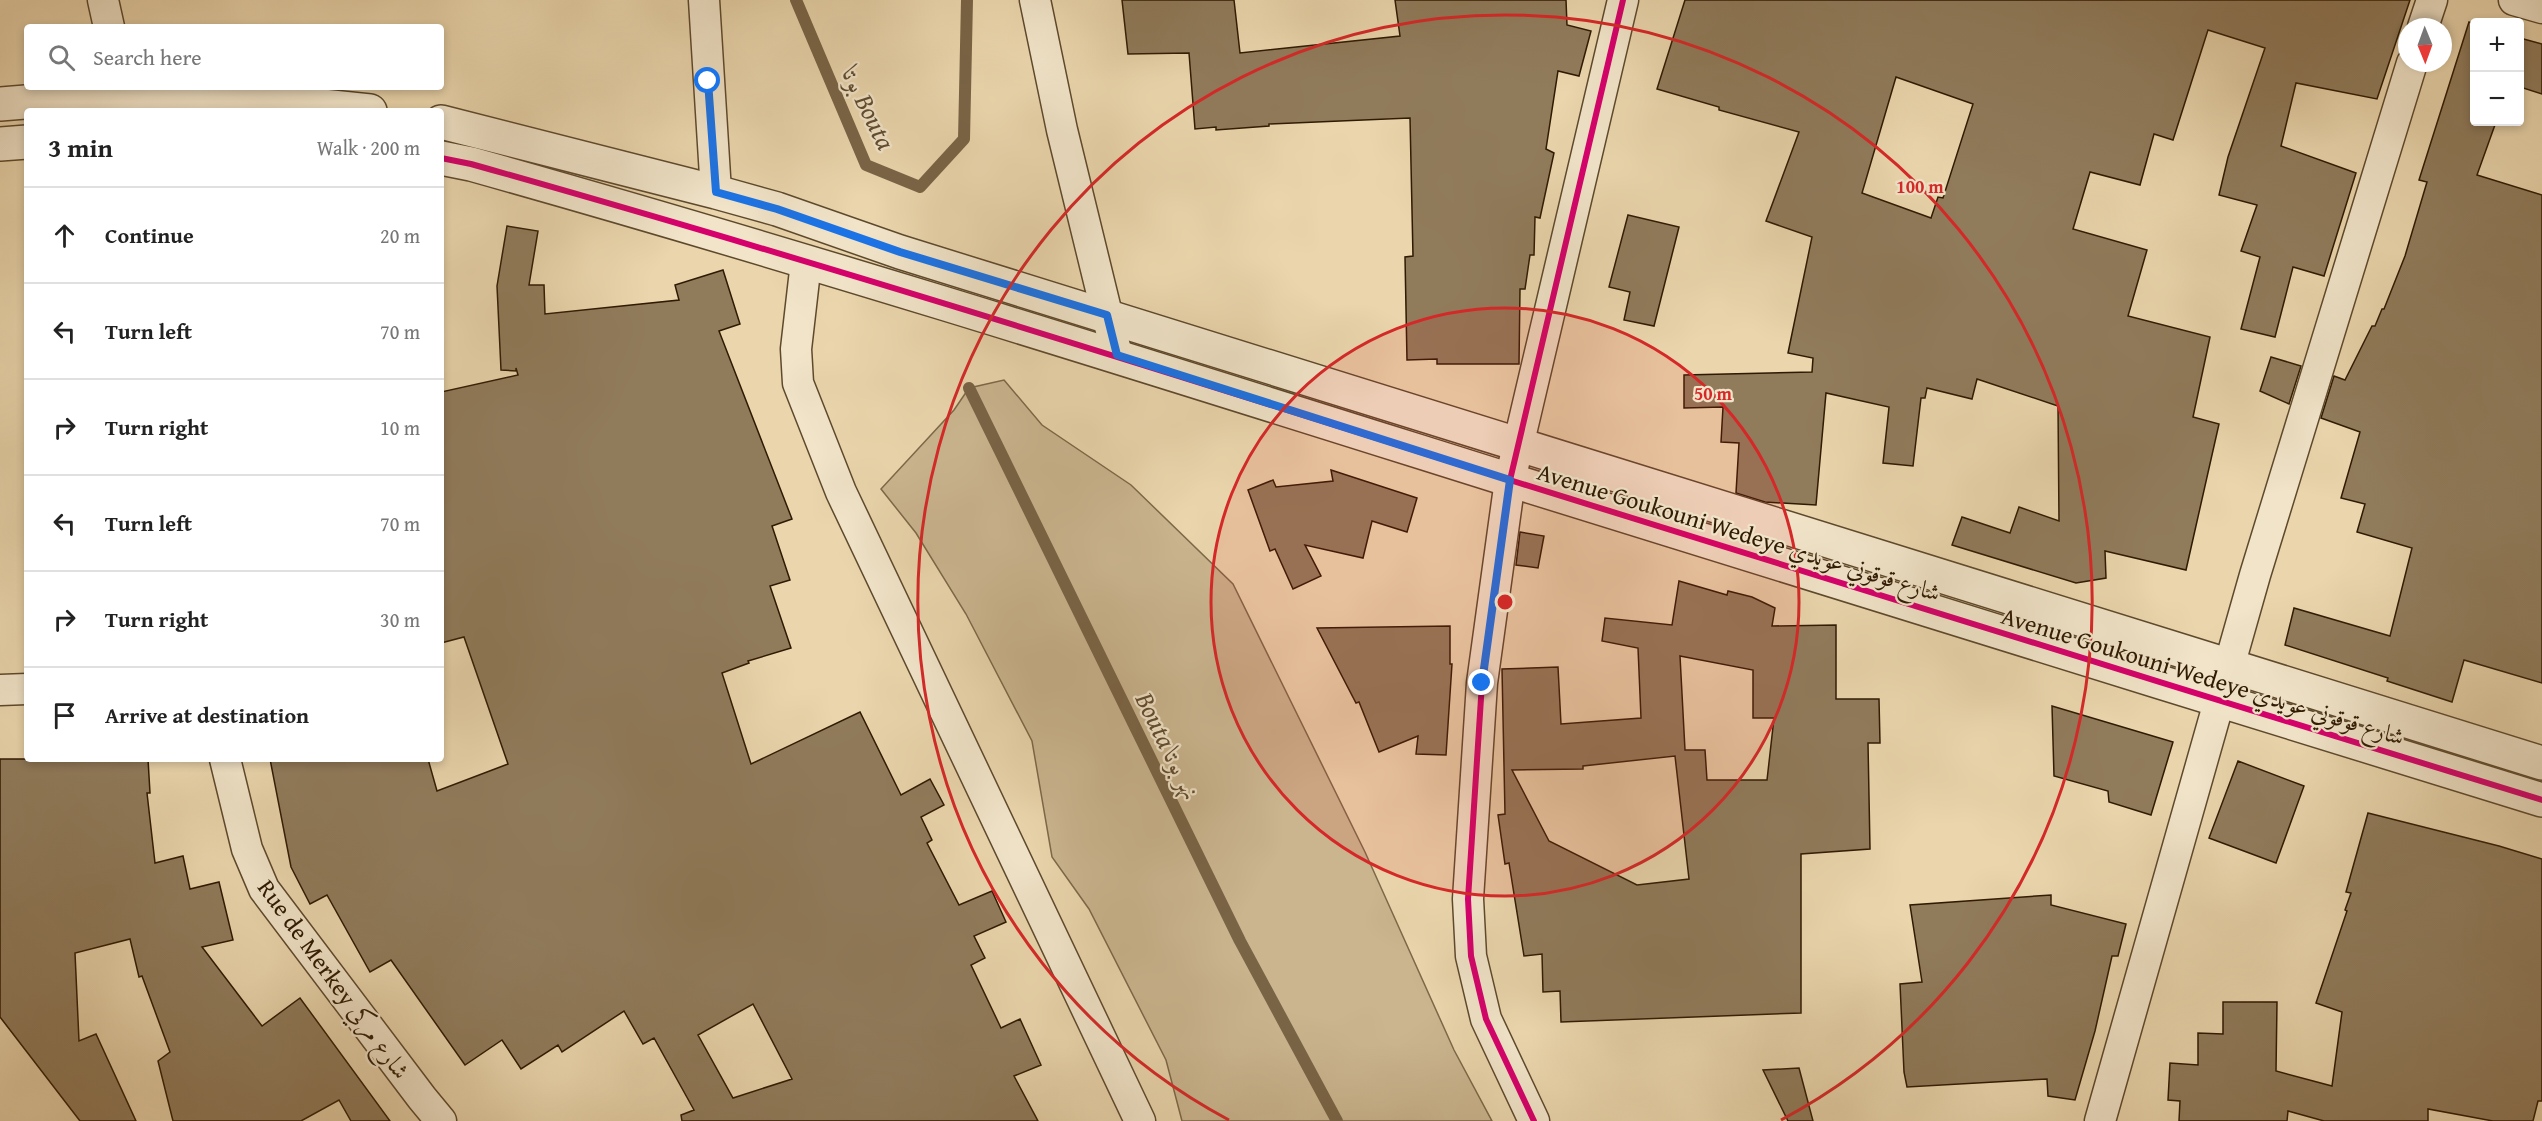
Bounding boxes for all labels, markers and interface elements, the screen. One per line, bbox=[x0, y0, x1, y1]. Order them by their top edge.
north arrow bbox=[2398, 18, 2452, 72]
map controls bbox=[2470, 18, 2524, 126]
button: + bbox=[2470, 18, 2524, 72]
search box bbox=[24, 24, 444, 90]
icon: search bbox=[45, 41, 78, 74]
text: Search here bbox=[93, 41, 202, 73]
water label: بوتا Bouta bbox=[831, 58, 906, 156]
route start bbox=[694, 67, 720, 93]
button: − bbox=[2470, 72, 2524, 126]
text: 3 min bbox=[48, 128, 113, 167]
text: Walk · 200 m bbox=[317, 133, 420, 162]
text: 100 m bbox=[1896, 173, 1944, 200]
icon: ahead bbox=[48, 219, 81, 252]
text: Continue bbox=[105, 219, 194, 251]
text: 20 m bbox=[380, 221, 420, 250]
icon: left bbox=[48, 315, 81, 348]
text: Turn left bbox=[105, 315, 192, 347]
text: 70 m bbox=[380, 317, 420, 346]
text: 50 m bbox=[1694, 380, 1733, 407]
icon: right bbox=[48, 411, 81, 444]
text: Turn right bbox=[105, 411, 208, 443]
text: 10 m bbox=[380, 413, 420, 442]
street label: Avenue Goukouni Wedeye شارع قوقوني عويدي bbox=[1532, 454, 1945, 613]
icon: left bbox=[48, 507, 81, 540]
text: Turn left bbox=[105, 507, 192, 539]
text: 70 m bbox=[380, 509, 420, 538]
centre of rings bbox=[1495, 592, 1515, 612]
street label: Avenue Goukouni Wedeye شارع قوقوني عويدي bbox=[1996, 598, 2409, 757]
icon: right bbox=[48, 603, 81, 636]
text: Turn right bbox=[105, 603, 208, 635]
text: 30 m bbox=[380, 605, 420, 634]
route end bbox=[1468, 669, 1494, 695]
water label: Bouta نهر بوتا bbox=[1126, 685, 1212, 807]
icon: arrive bbox=[48, 699, 81, 732]
text: Arrive at destination bbox=[105, 699, 309, 731]
street label: Rue de Merkey شارع مركي bbox=[247, 872, 418, 1088]

